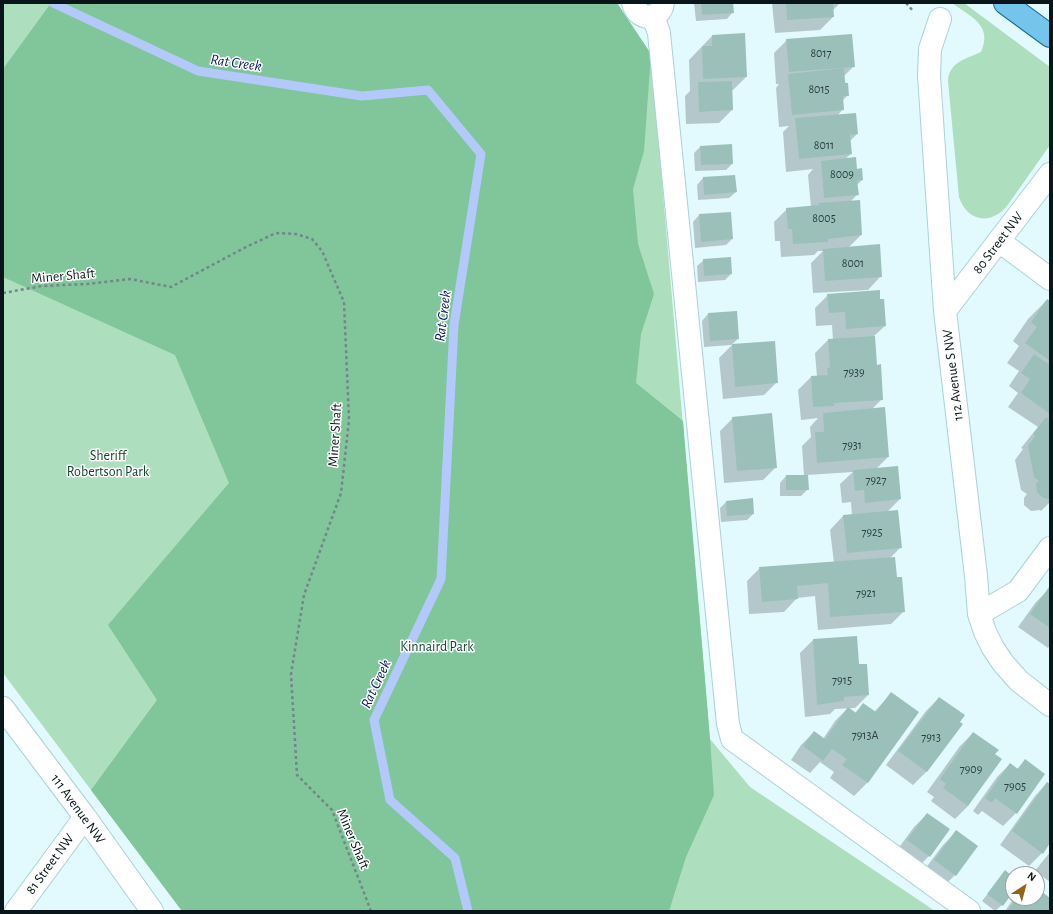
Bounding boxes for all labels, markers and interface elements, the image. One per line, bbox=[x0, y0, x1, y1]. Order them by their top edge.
house number: 8017 bbox=[810, 46, 832, 60]
water label: Rat Creek bbox=[209, 51, 263, 75]
house number: 8015 bbox=[808, 82, 830, 96]
house number: 8011 bbox=[814, 138, 834, 152]
house number: 8009 bbox=[830, 167, 854, 181]
street label: 80 Street NW bbox=[969, 209, 1027, 277]
house number: 8005 bbox=[812, 211, 836, 225]
house number: 8001 bbox=[842, 256, 864, 270]
street label: Miner Shaft bbox=[30, 265, 96, 287]
water label: Rat Creek bbox=[431, 289, 455, 343]
street label: 112 Avenue S NW bbox=[939, 328, 967, 422]
house number: 7939 bbox=[843, 365, 865, 379]
street label: Miner Shaft bbox=[324, 403, 346, 467]
house number: 7931 bbox=[842, 438, 862, 452]
park label: Sheriff Robertson Park bbox=[67, 448, 149, 480]
house number: 7927 bbox=[865, 473, 887, 487]
house number: 7925 bbox=[861, 525, 883, 539]
house number: 7921 bbox=[856, 586, 876, 600]
park label: Kinnaird Park bbox=[400, 639, 474, 655]
water label: Rat Creek bbox=[357, 657, 395, 711]
house number: 7915 bbox=[832, 673, 852, 687]
house number: 7913A bbox=[852, 728, 878, 742]
house number: 7913 bbox=[921, 730, 941, 744]
house number: 7909 bbox=[960, 762, 982, 776]
street label: 111 Avenue NW bbox=[47, 771, 109, 847]
house number: 7905 bbox=[1004, 779, 1026, 793]
street label: Miner Shaft bbox=[333, 806, 373, 872]
street label: 81 Street NW bbox=[22, 830, 78, 898]
north arrow bbox=[1005, 866, 1045, 906]
text: N bbox=[1025, 870, 1038, 883]

